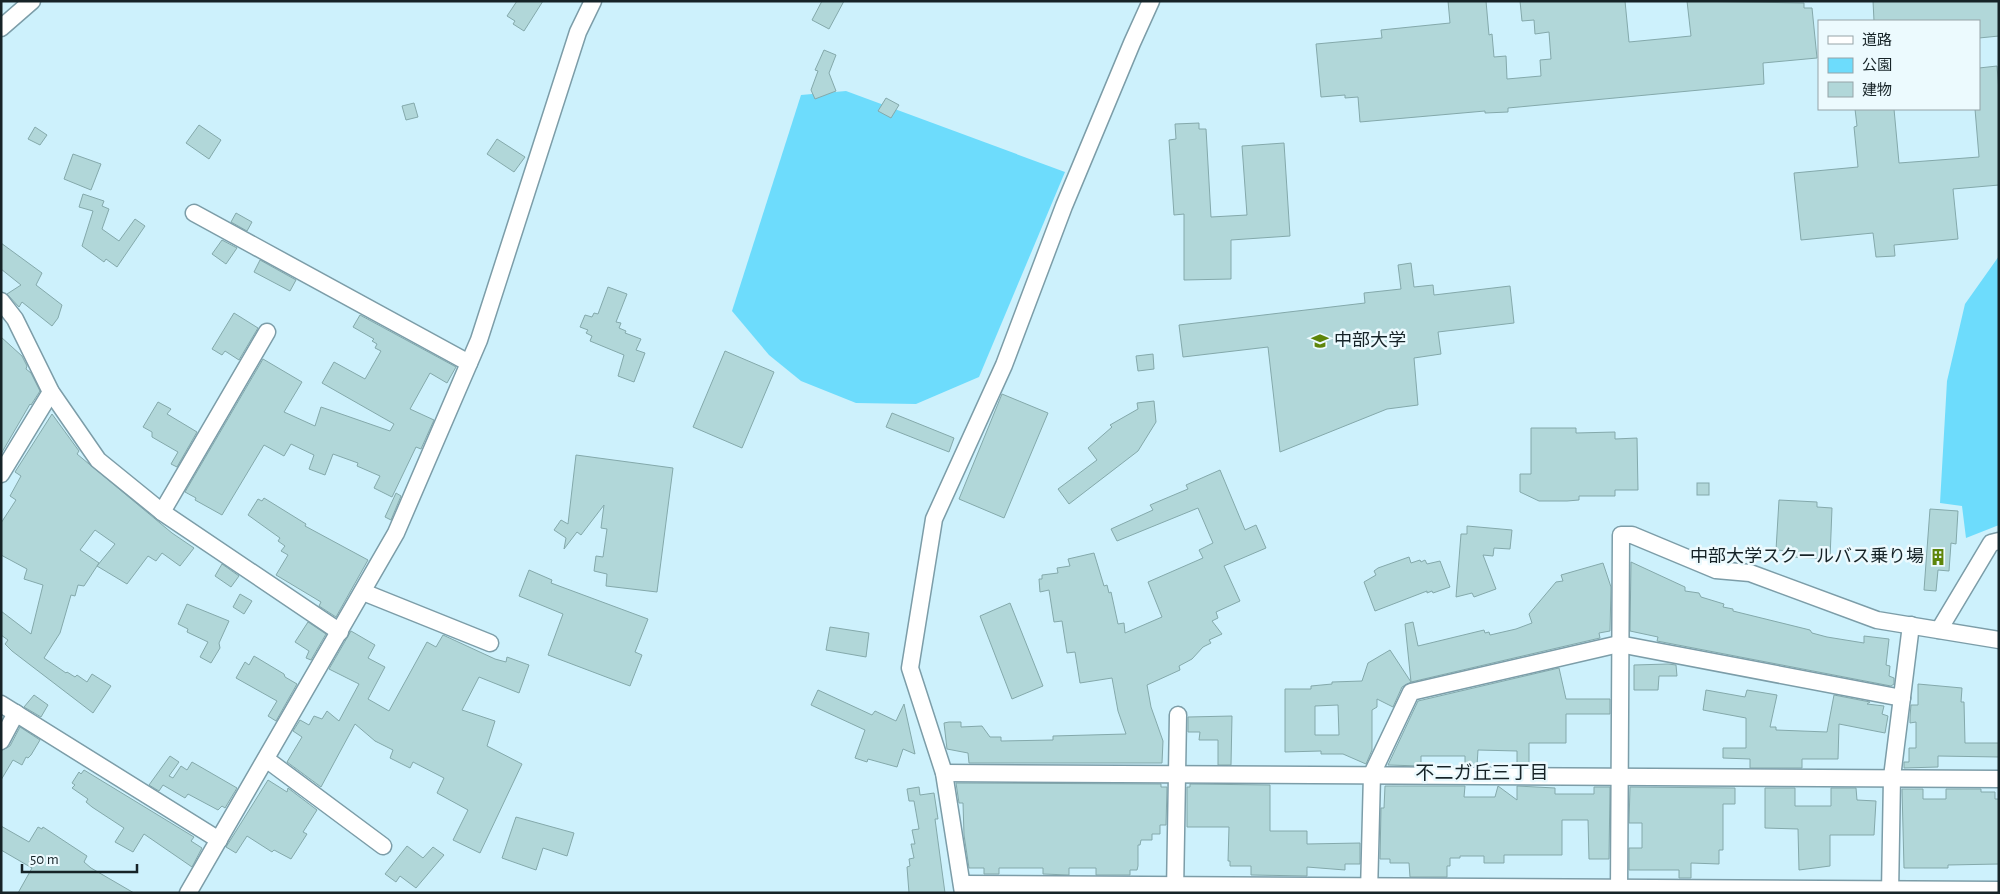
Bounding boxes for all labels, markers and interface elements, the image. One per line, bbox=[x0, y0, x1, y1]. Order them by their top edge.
legend bbox=[1818, 20, 1980, 110]
text: 道路 bbox=[1862, 32, 1892, 48]
text: 公園 bbox=[1862, 57, 1892, 73]
text: 建物 bbox=[1862, 82, 1892, 98]
place label: 中部大学 bbox=[1334, 330, 1406, 350]
school or university icon: 中部大学 bbox=[1310, 331, 1330, 351]
place label: 中部大学スクールバス乗り場 bbox=[1690, 546, 1924, 566]
building icon: 中部大学スクールバス乗り場 bbox=[1928, 547, 1948, 567]
district label: 不二ガ丘三丁目 bbox=[1415, 763, 1549, 783]
scale bar bbox=[22, 842, 138, 874]
text: 50 m bbox=[30, 852, 59, 867]

